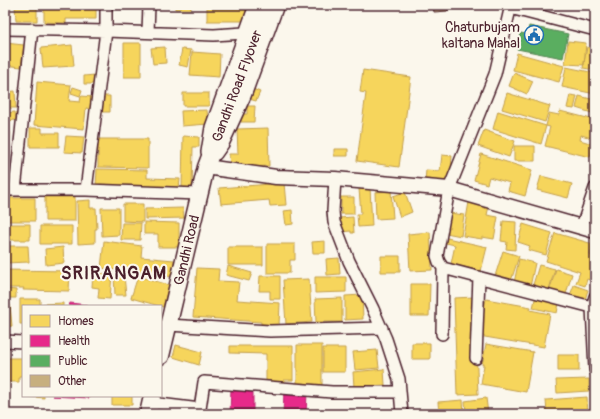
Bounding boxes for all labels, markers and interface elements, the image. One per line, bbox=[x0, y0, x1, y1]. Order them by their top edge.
place label: Chaturbujam kaltana Mahal bbox=[442, 19, 520, 52]
public building icon: Chaturbujam kaltana Mahal bbox=[523, 24, 545, 46]
street label: Gandhi Road Flyover bbox=[208, 28, 265, 144]
street label: Gandhi Road bbox=[170, 213, 203, 287]
district label: SRIRANGAM bbox=[61, 262, 167, 285]
legend bbox=[22, 305, 162, 397]
text: Homes bbox=[58, 314, 94, 329]
text: Health bbox=[58, 334, 90, 349]
text: Public bbox=[58, 354, 88, 369]
text: Other bbox=[58, 374, 87, 389]

